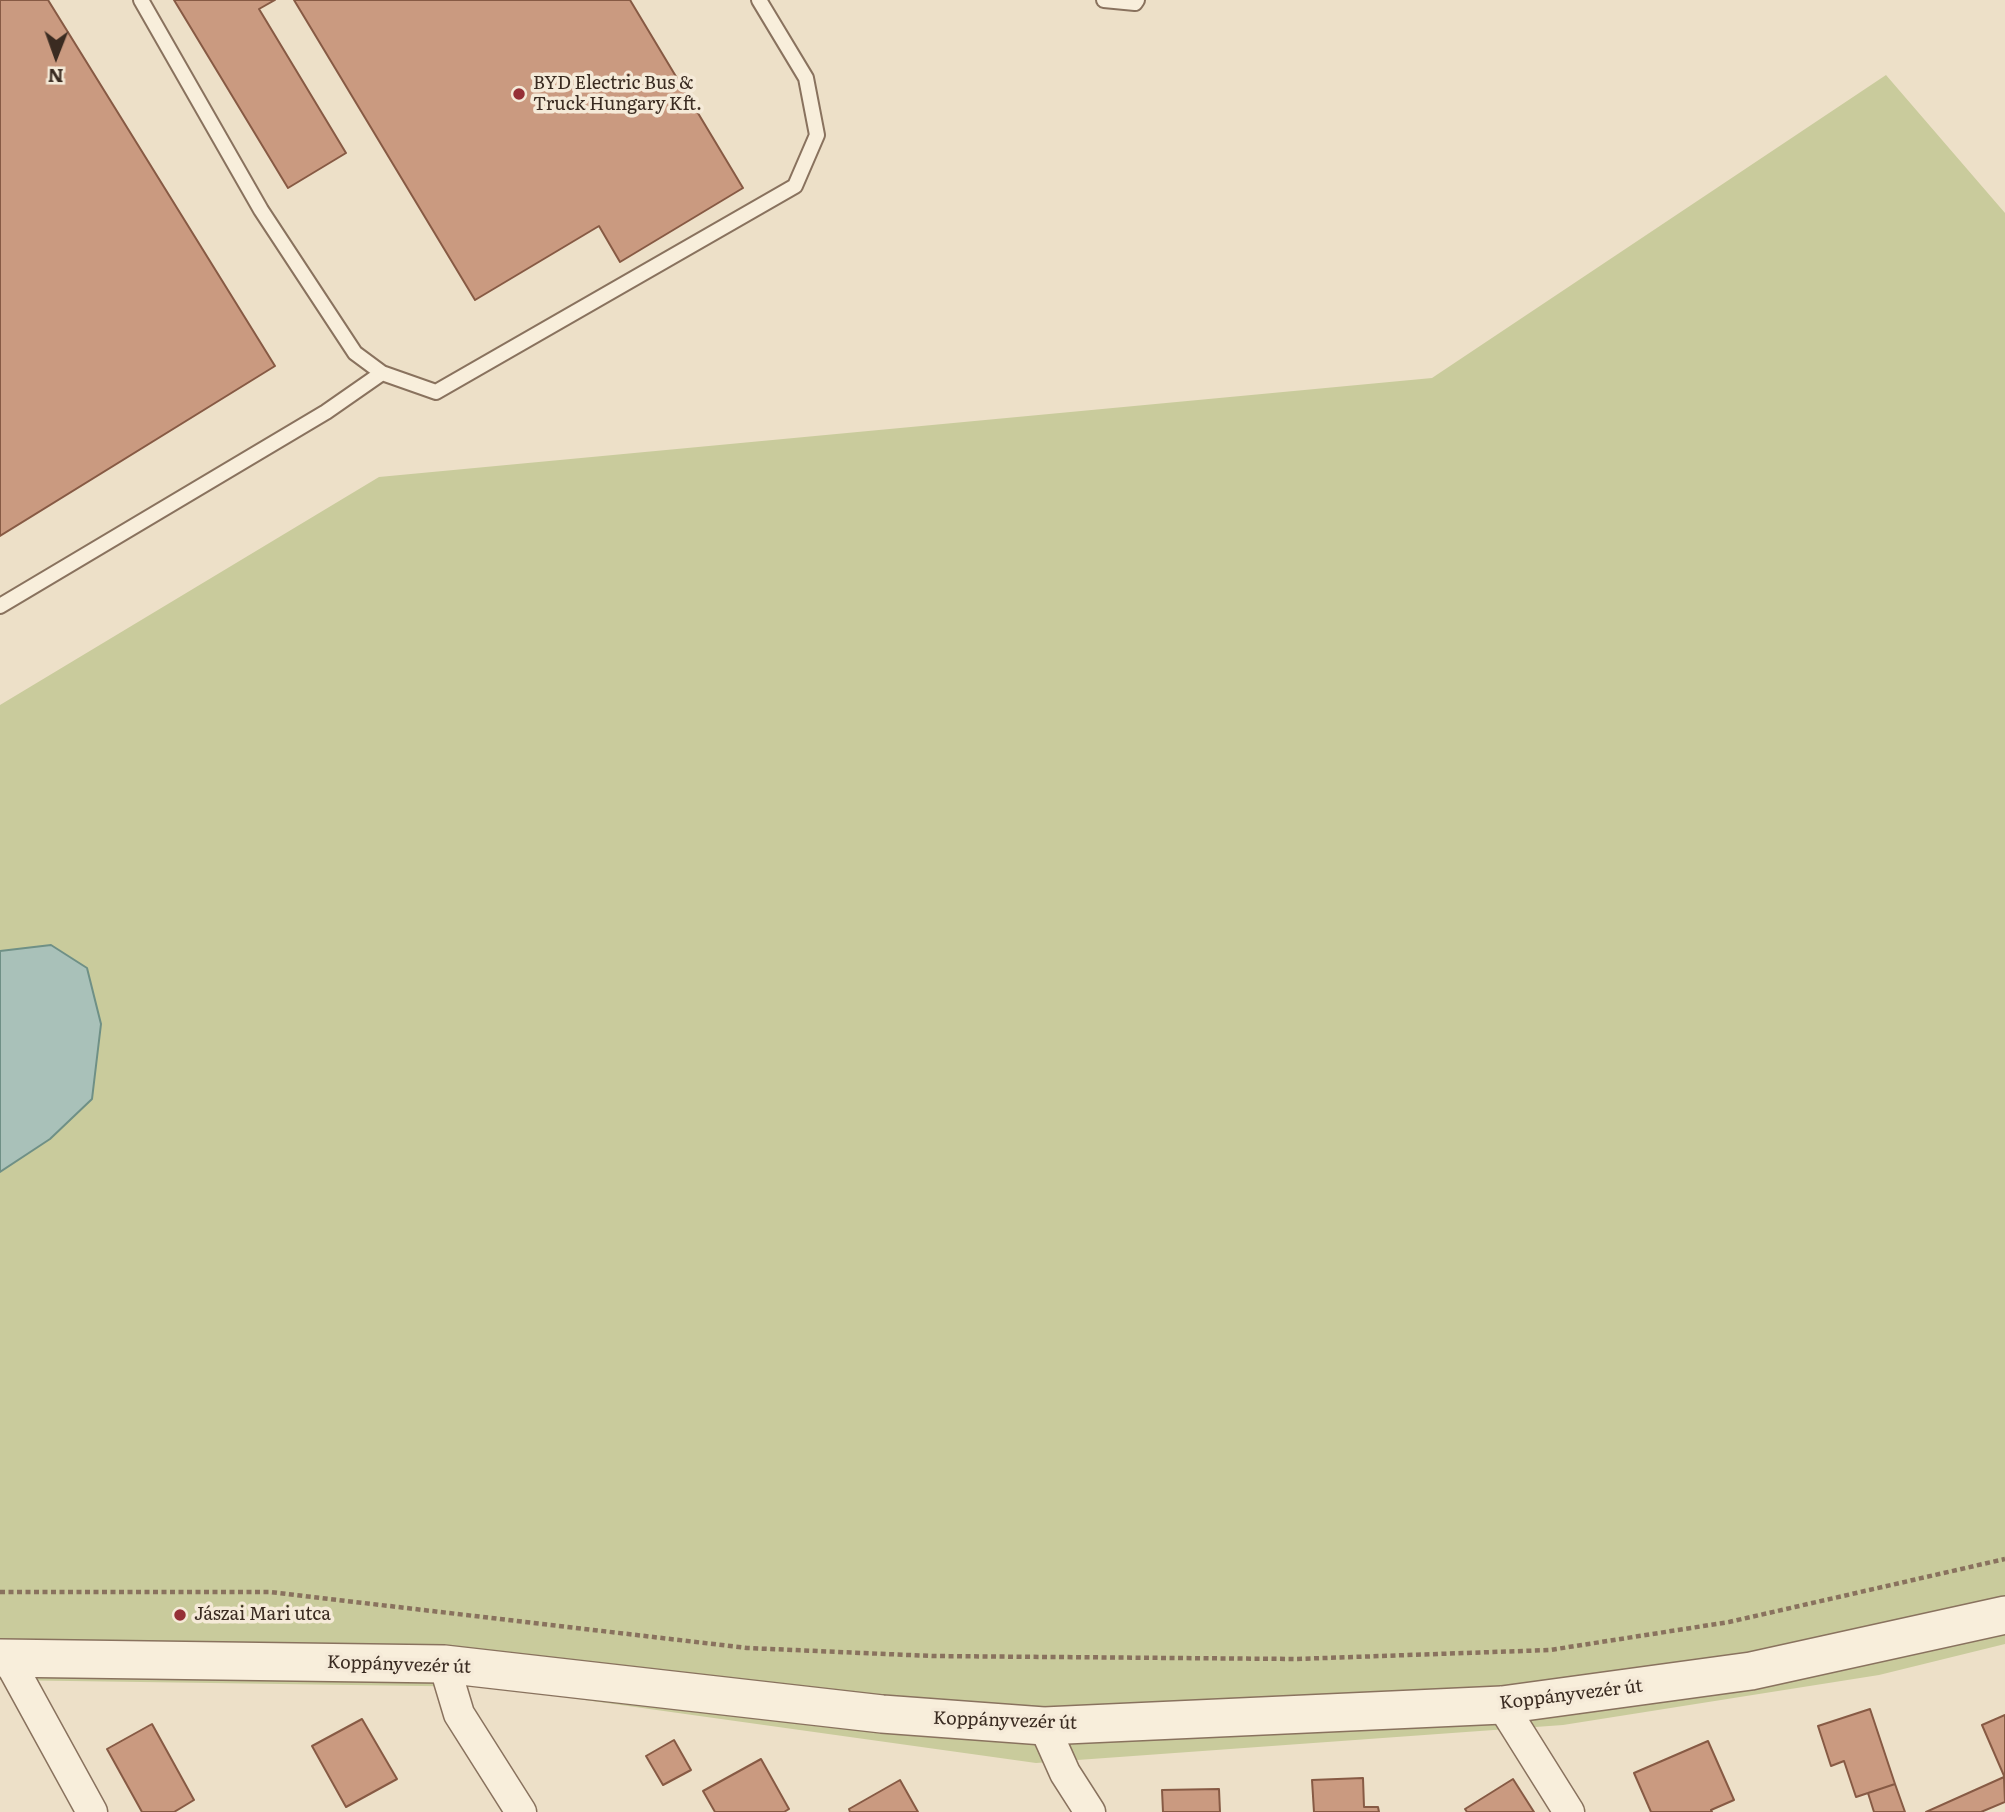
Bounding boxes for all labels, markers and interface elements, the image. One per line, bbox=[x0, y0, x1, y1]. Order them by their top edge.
north arrow bbox=[21, 21, 91, 91]
text: N bbox=[47, 63, 64, 91]
place label: BYD Electric Bus & Truck Hungary Kft. bbox=[533, 73, 702, 116]
marker: BYD Electric Bus & Truck Hungary Kft. bbox=[511, 86, 527, 102]
place label: Jászai Mari utca bbox=[194, 1604, 331, 1626]
marker: Jászai Mari utca bbox=[172, 1607, 188, 1623]
street label: Koppányvezér út bbox=[327, 1652, 471, 1678]
street label: Koppányvezér út bbox=[1498, 1676, 1644, 1714]
street label: Koppányvezér út bbox=[933, 1708, 1077, 1734]

